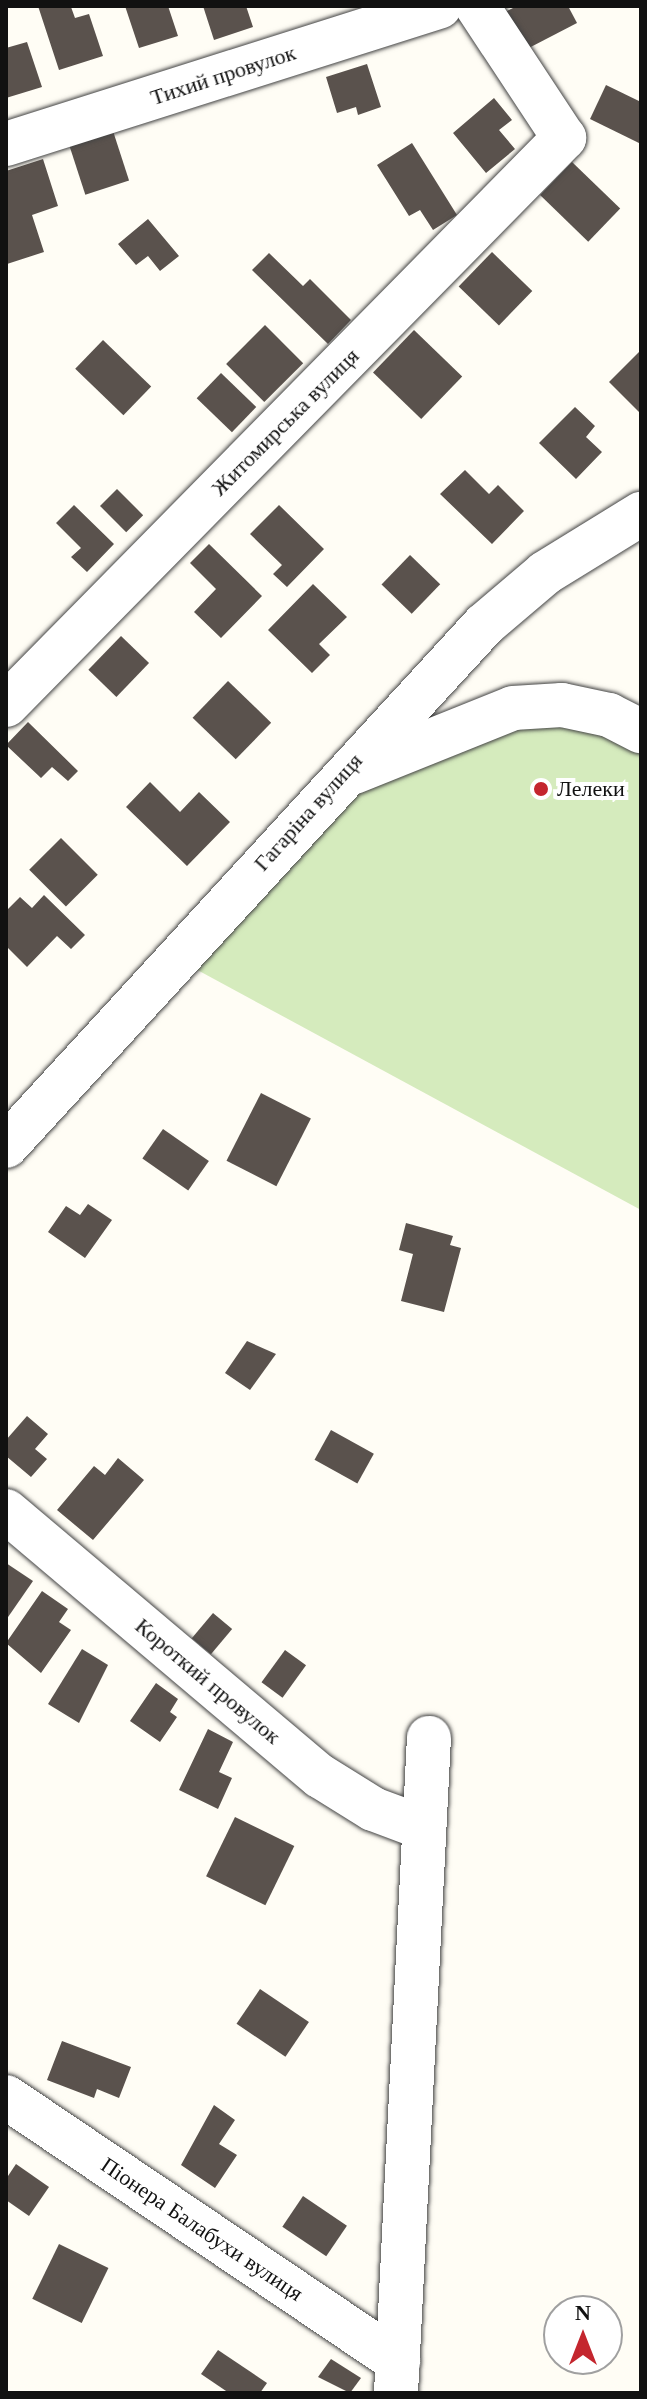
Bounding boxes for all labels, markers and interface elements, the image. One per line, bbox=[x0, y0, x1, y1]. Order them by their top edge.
street label: Тихий провулок bbox=[147, 39, 299, 111]
street label: Житомирська вулиця bbox=[206, 343, 364, 501]
street label: Гагаріна вулиця bbox=[248, 748, 368, 876]
place label: Лелеки bbox=[557, 776, 625, 802]
marker: Лелеки bbox=[532, 780, 550, 798]
street label: Короткий провулок bbox=[130, 1612, 286, 1750]
street label: Піонера Балабухи вулиця bbox=[96, 2151, 308, 2307]
north arrow bbox=[543, 2295, 623, 2375]
text: N bbox=[575, 2300, 591, 2325]

